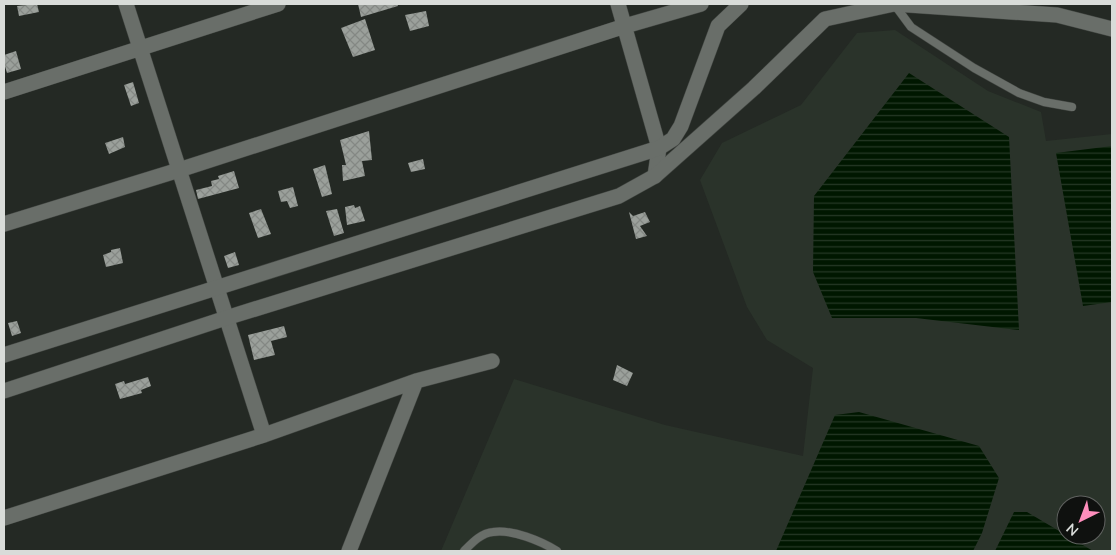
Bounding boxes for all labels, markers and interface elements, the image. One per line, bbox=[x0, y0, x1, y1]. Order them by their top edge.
north arrow bbox=[1056, 495, 1106, 545]
text: N bbox=[1062, 519, 1083, 540]

